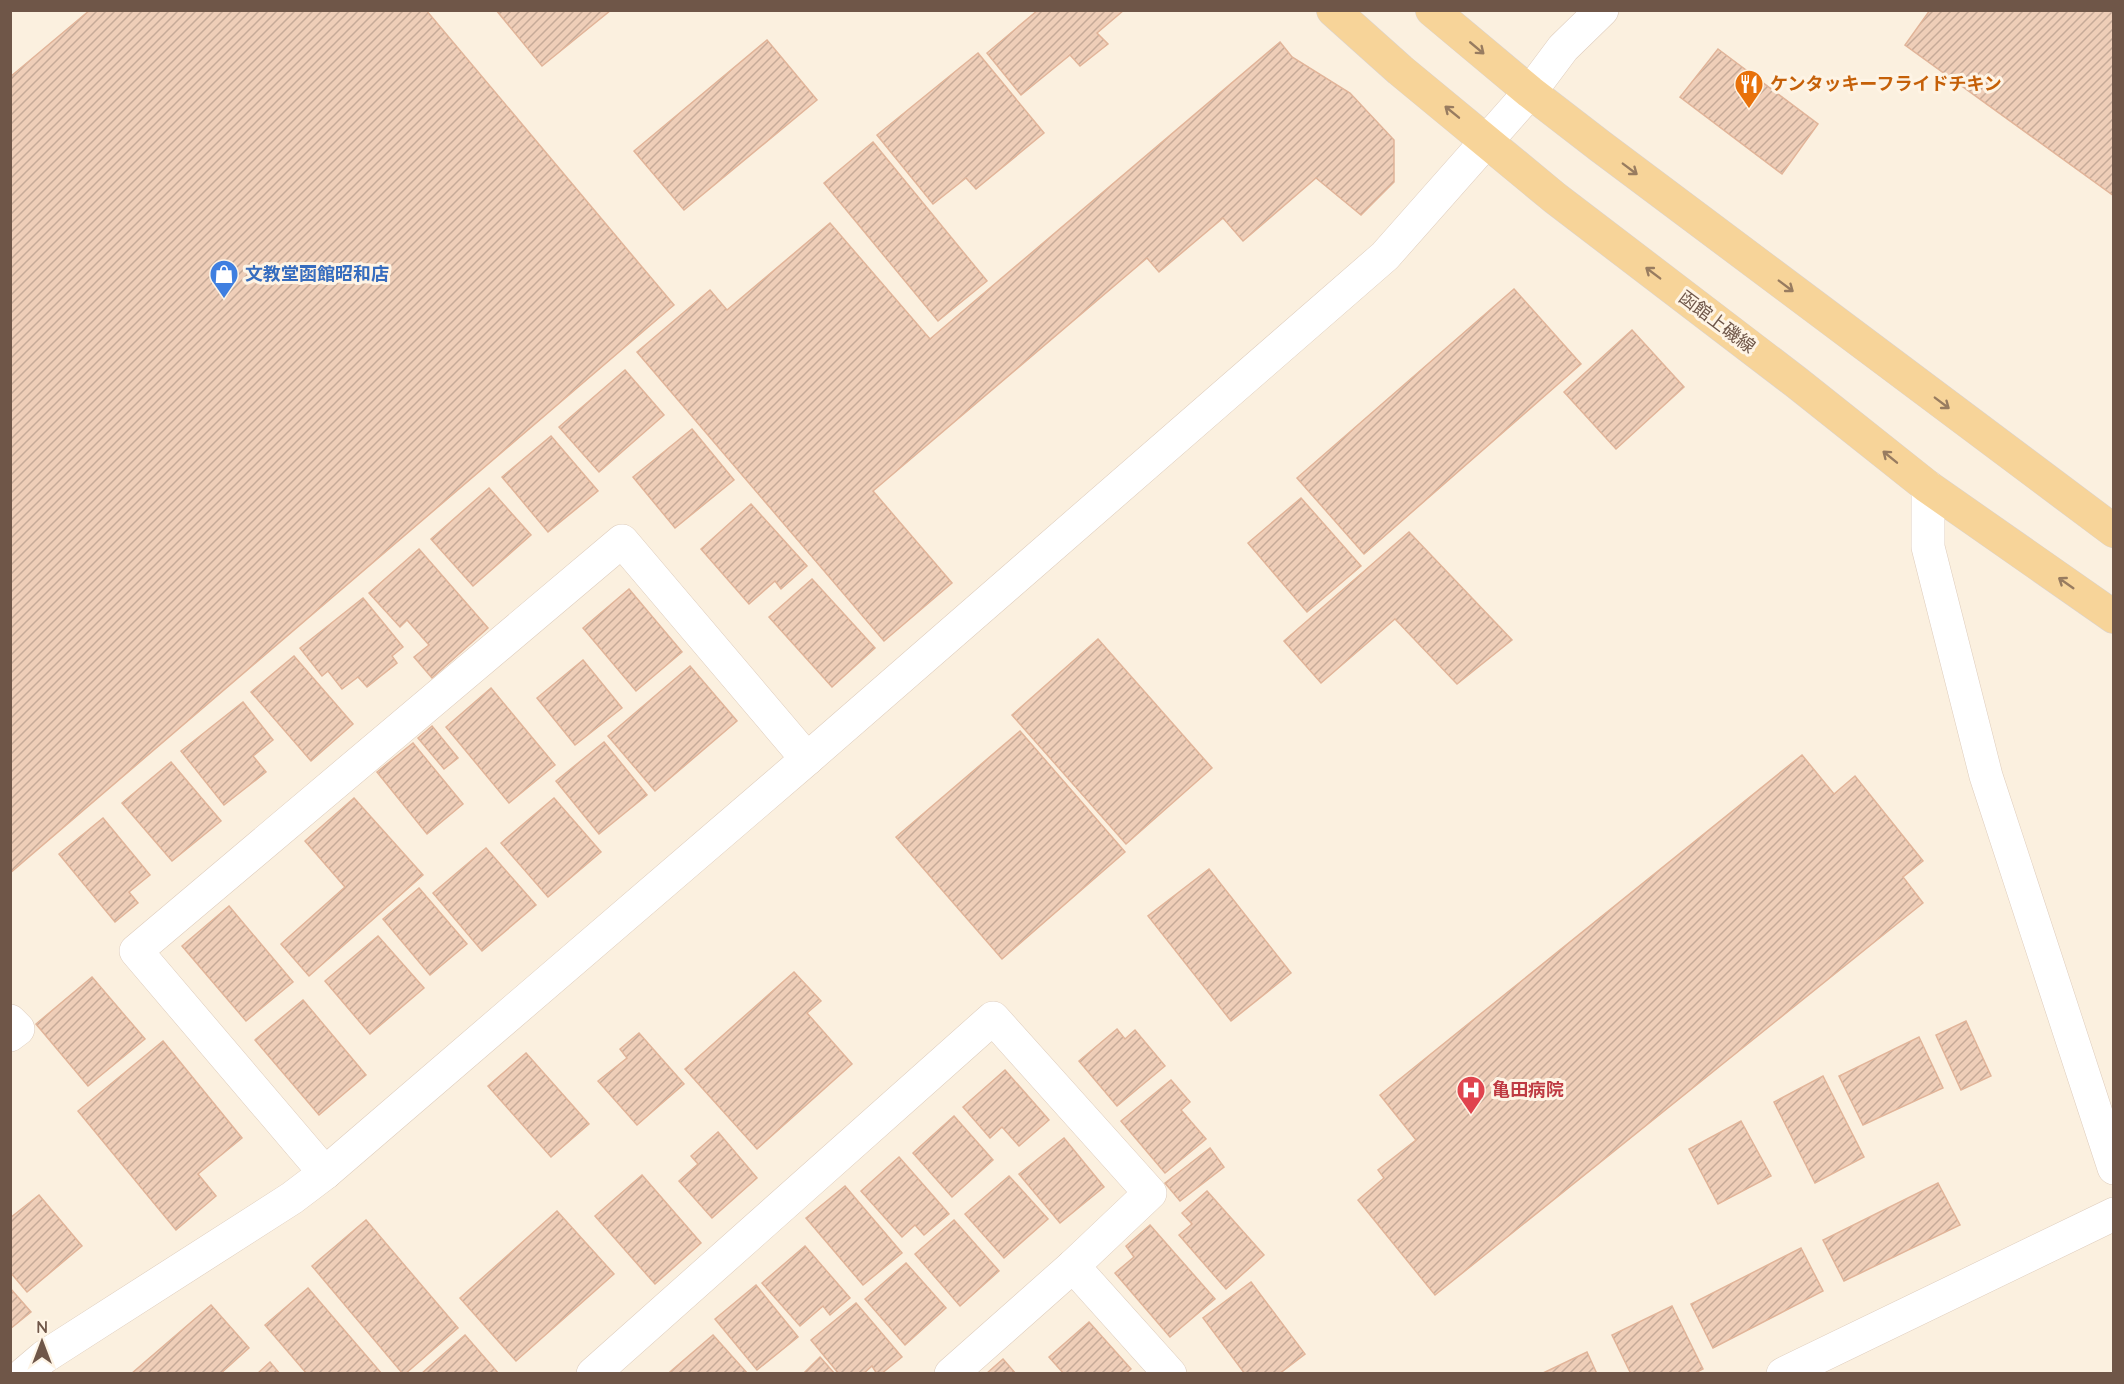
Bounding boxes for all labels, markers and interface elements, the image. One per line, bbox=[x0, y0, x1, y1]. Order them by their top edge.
one-way arrow bbox=[1469, 42, 1485, 55]
restaurant icon: ケンタッキーフライドチキン bbox=[1733, 68, 1765, 110]
place label: ケンタッキーフライドチキン bbox=[1770, 72, 2002, 95]
one-way arrow bbox=[1445, 105, 1460, 119]
one-way arrow bbox=[1622, 163, 1638, 175]
shop icon: 文教堂函館昭和店 bbox=[208, 258, 240, 300]
place label: 文教堂函館昭和店 bbox=[245, 262, 389, 285]
one-way arrow bbox=[1646, 267, 1662, 280]
one-way arrow bbox=[1778, 280, 1794, 292]
street label: 函館上磯線 bbox=[1674, 285, 1760, 358]
one-way arrow bbox=[1934, 396, 1950, 409]
one-way arrow bbox=[1882, 451, 1898, 464]
one-way arrow bbox=[2058, 577, 2074, 589]
hospital icon: 亀田病院 bbox=[1455, 1074, 1487, 1116]
place label: 亀田病院 bbox=[1492, 1078, 1564, 1101]
north arrow bbox=[12, 1312, 72, 1372]
text: N bbox=[36, 1317, 48, 1337]

